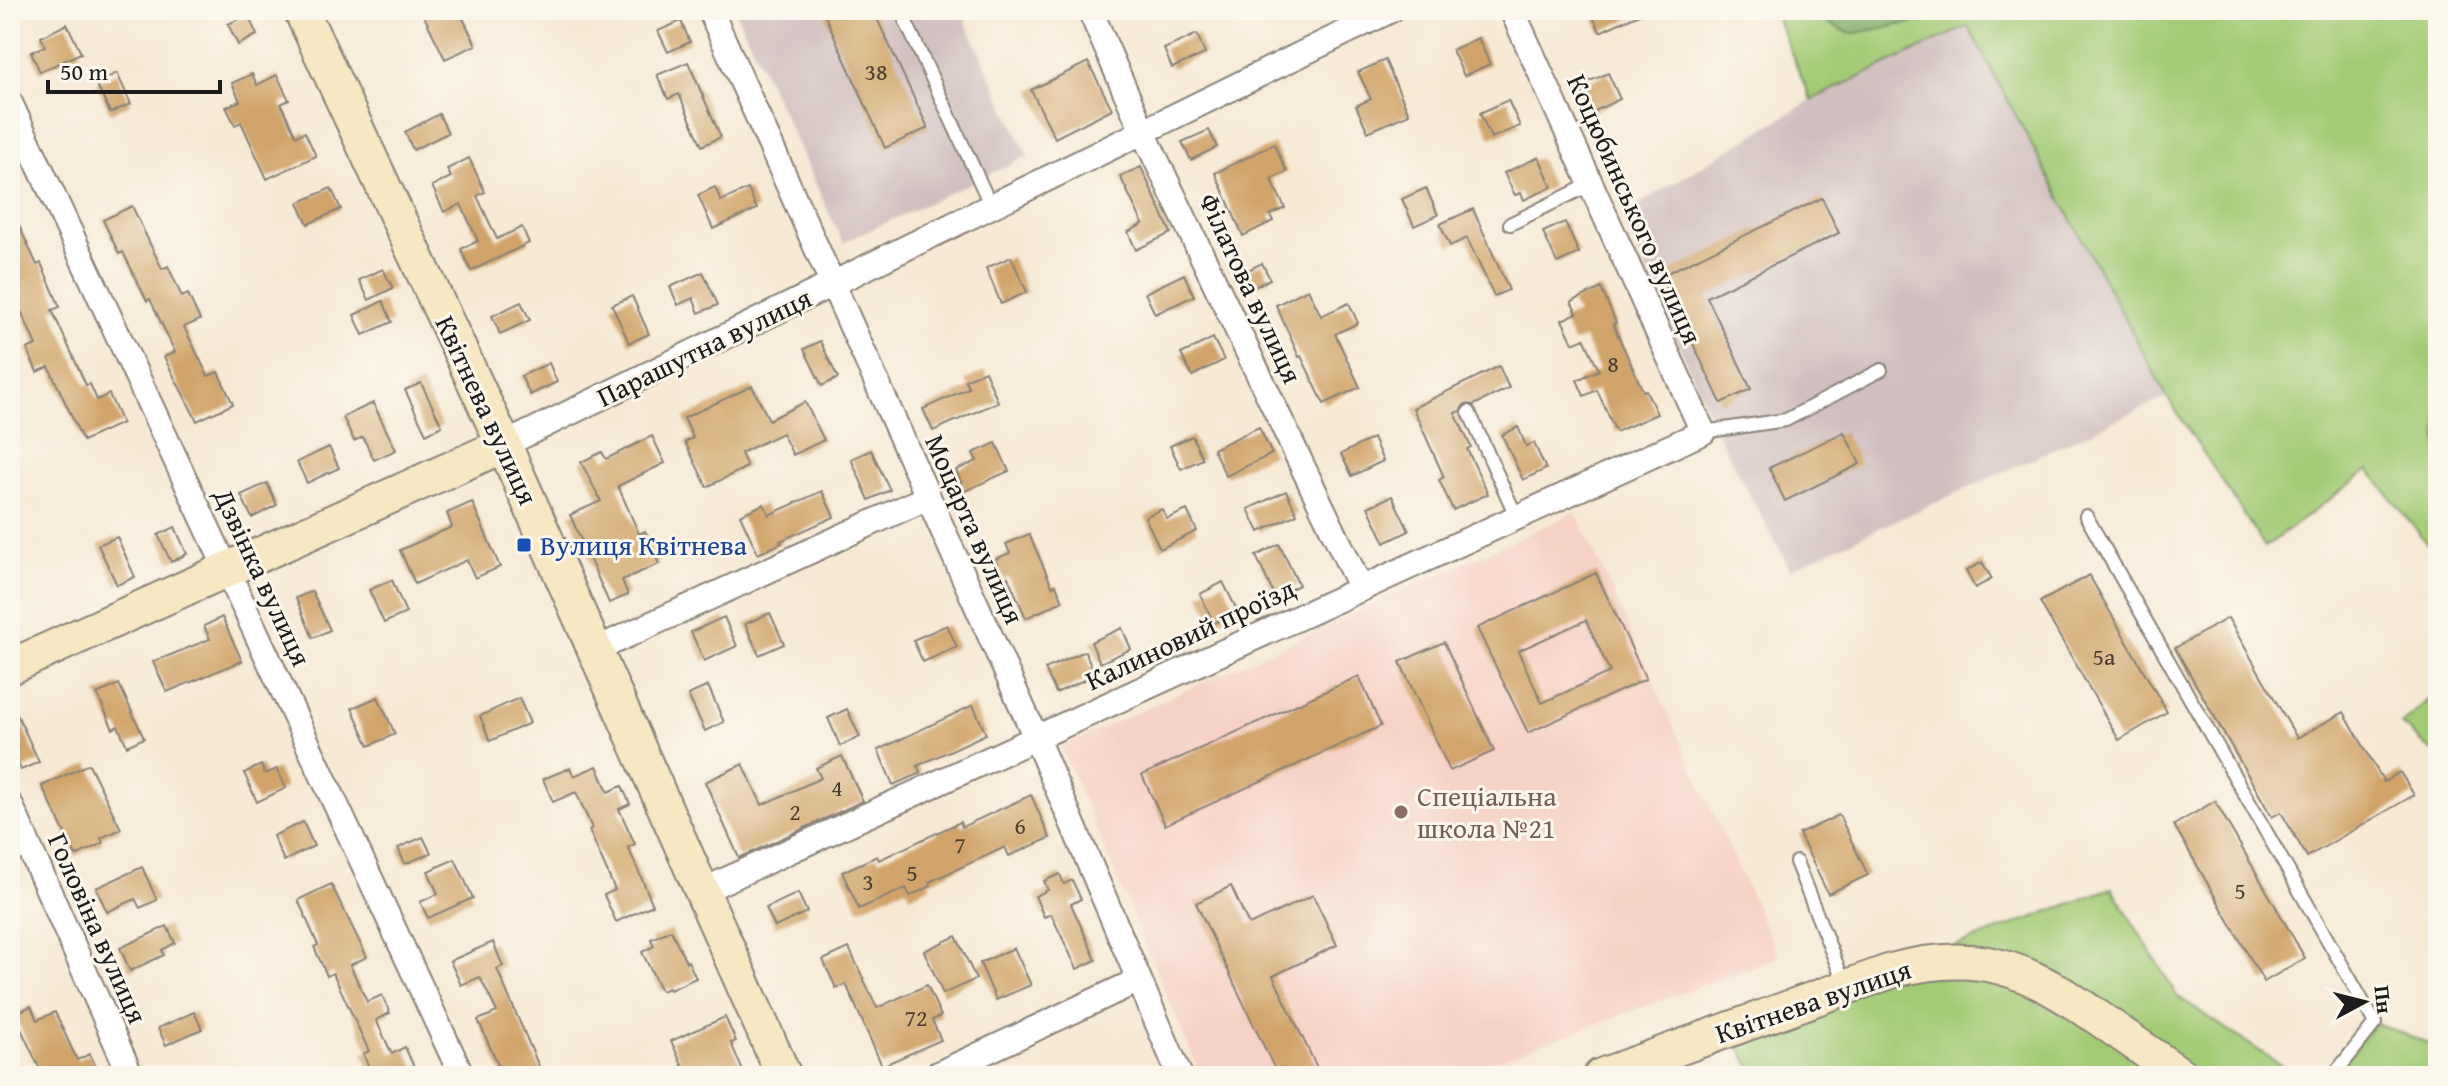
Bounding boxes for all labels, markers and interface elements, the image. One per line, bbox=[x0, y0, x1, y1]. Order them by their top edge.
scale bar bbox=[48, 44, 220, 94]
text: 50 m bbox=[60, 54, 108, 89]
house number: 38 bbox=[864, 54, 888, 89]
street label: Коцюбинського вулиця bbox=[1557, 67, 1714, 350]
street label: Філатова вулиця bbox=[1189, 186, 1314, 390]
street label: Парашутна вулиця bbox=[589, 277, 818, 416]
street label: Квітнева вулиця bbox=[426, 308, 549, 511]
house number: 8 bbox=[1607, 346, 1619, 381]
street label: Моцарта вулиця bbox=[915, 427, 1036, 630]
street label: Дзвінка вулиця bbox=[204, 480, 323, 672]
place label: Вулиця Квітнева bbox=[540, 524, 748, 565]
marker: Вулиця Квітнева bbox=[515, 536, 533, 554]
street label: Калиновий проїзд bbox=[1078, 567, 1301, 700]
house number: 5а bbox=[2093, 639, 2116, 674]
house number: 4 bbox=[831, 770, 843, 805]
place label: Спеціальна школа №21 bbox=[1417, 775, 1557, 848]
house number: 2 bbox=[789, 794, 801, 829]
marker: Спеціальна школа №21 bbox=[1392, 803, 1410, 821]
house number: 6 bbox=[1014, 808, 1026, 843]
street label: Головіна вулиця bbox=[38, 826, 159, 1030]
house number: 7 bbox=[954, 827, 966, 862]
house number: 5 bbox=[906, 855, 918, 890]
house number: 3 bbox=[862, 864, 874, 899]
house number: 5 bbox=[2234, 873, 2246, 908]
street label: Квітнева вулиця bbox=[1709, 948, 1916, 1053]
north arrow bbox=[2324, 962, 2404, 1042]
text: Пн bbox=[2366, 984, 2401, 1016]
house number: 72 bbox=[904, 1000, 928, 1035]

